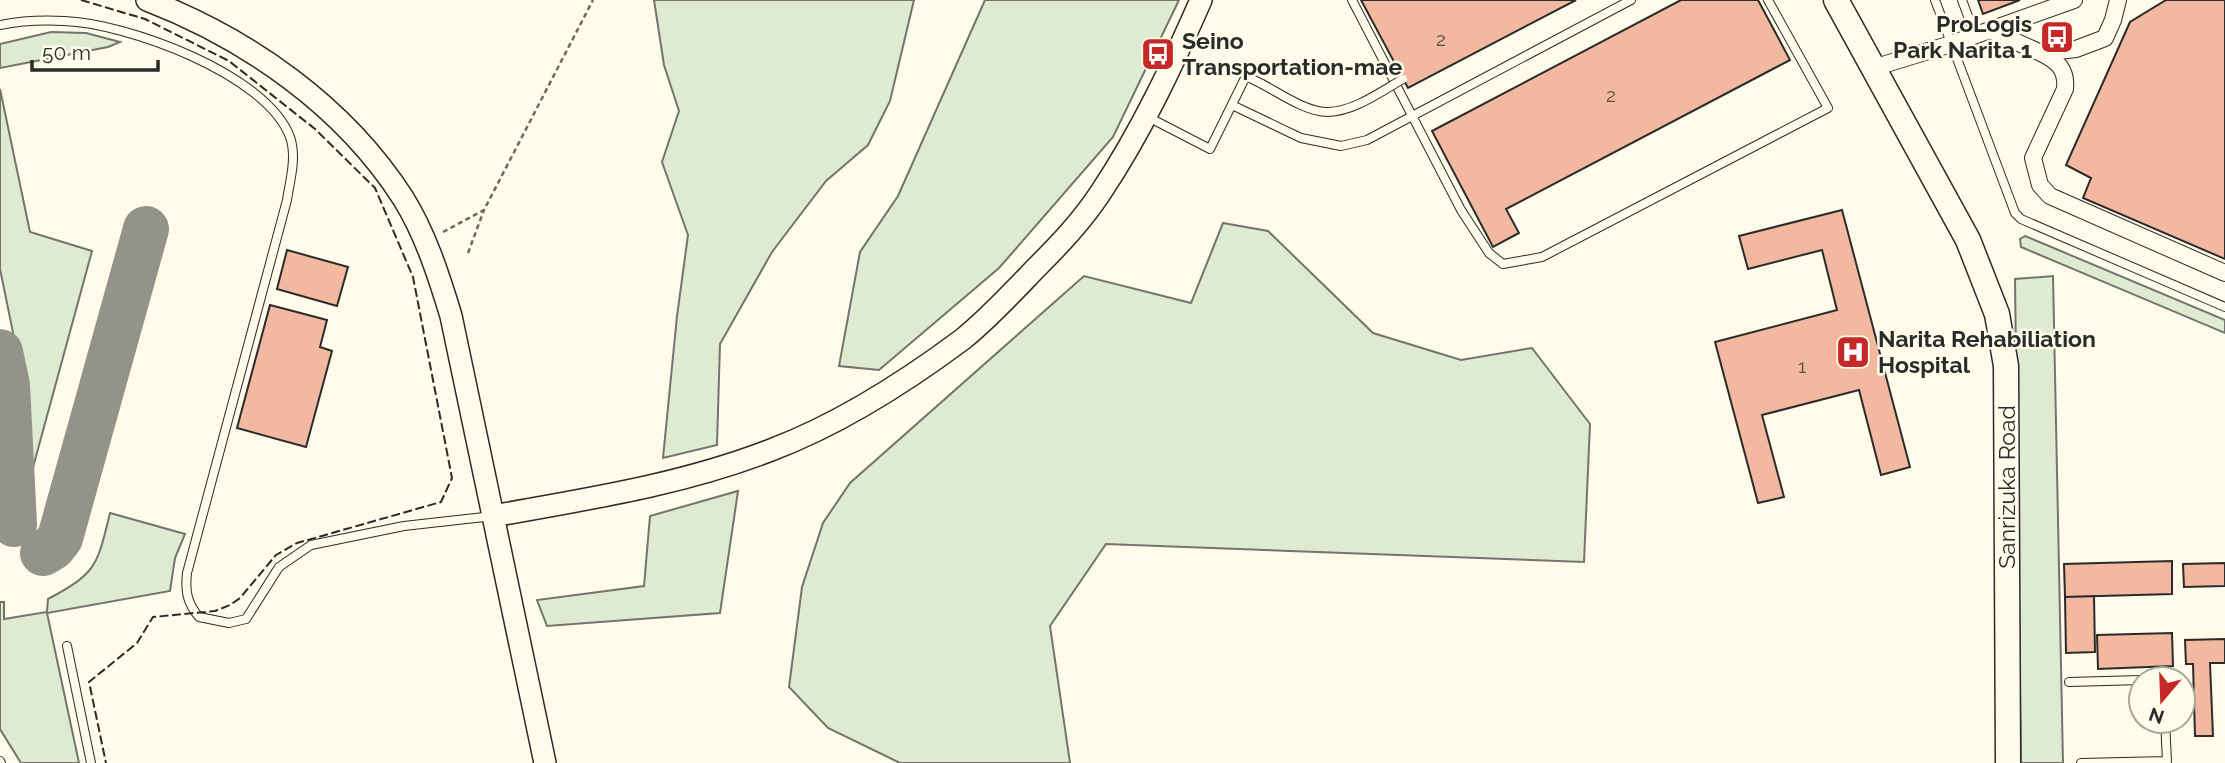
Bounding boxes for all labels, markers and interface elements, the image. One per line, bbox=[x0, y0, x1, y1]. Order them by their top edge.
place label: ProLogis Park Narita 1 bbox=[1893, 10, 2032, 63]
bus stop icon: ProLogis Park Narita 1 bbox=[2038, 18, 2076, 56]
place label: Seino Transportation-mae bbox=[1182, 27, 1402, 80]
scale bar bbox=[32, 28, 158, 72]
house number: 2 bbox=[1436, 28, 1446, 50]
bus stop icon: Seino Transportation-mae bbox=[1139, 35, 1177, 73]
text: 50 m bbox=[42, 40, 91, 65]
house number: 2 bbox=[1606, 84, 1616, 106]
place label: Narita Rehabiliation Hospital bbox=[1878, 325, 2096, 378]
hospital icon: Narita Rehabiliation Hospital bbox=[1834, 333, 1872, 371]
house number: 1 bbox=[1798, 355, 1806, 377]
street label: Sanrizuka Road bbox=[1993, 405, 2020, 569]
north arrow bbox=[2127, 665, 2197, 735]
text: N bbox=[2146, 703, 2167, 729]

